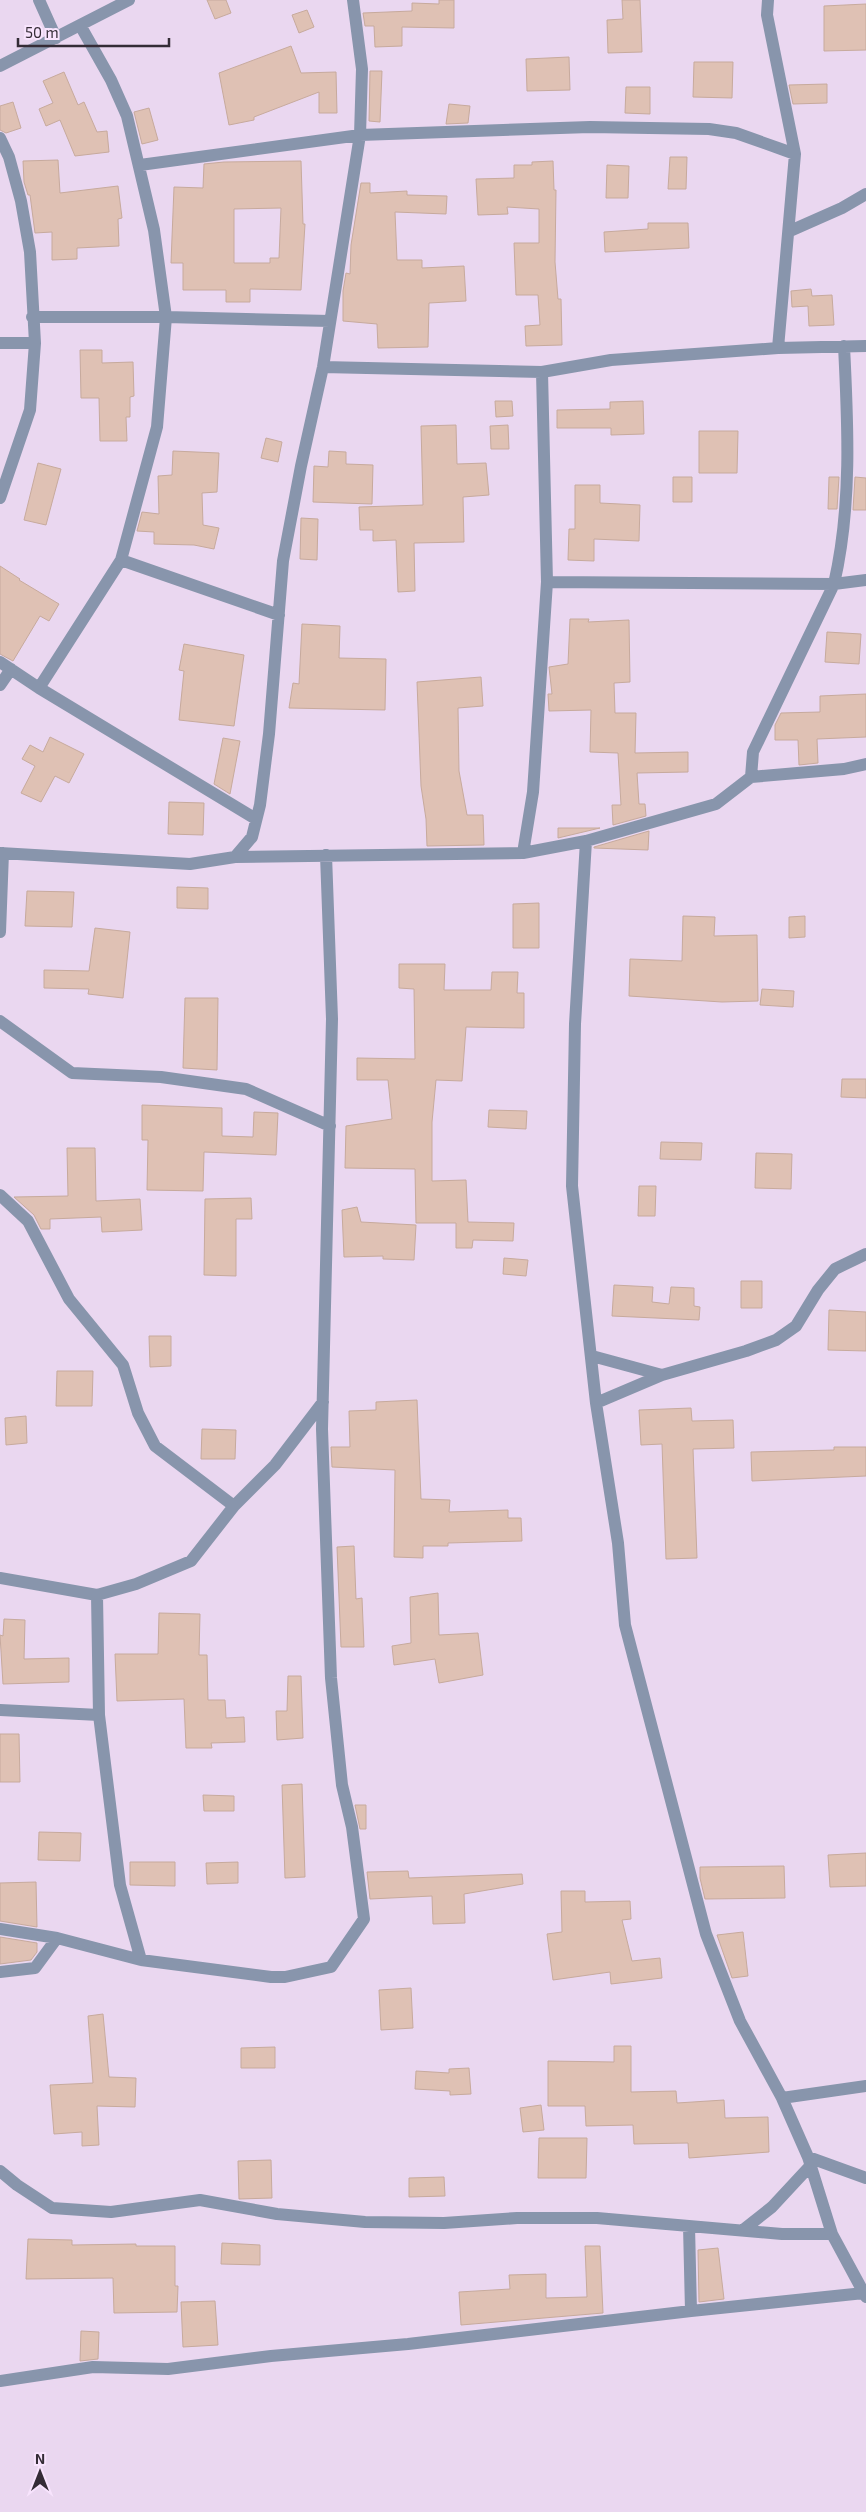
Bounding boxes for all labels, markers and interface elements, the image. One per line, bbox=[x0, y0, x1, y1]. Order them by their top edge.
scale bar bbox=[18, 15, 169, 47]
text: 50 m bbox=[25, 23, 59, 41]
north arrow bbox=[15, 2447, 65, 2497]
text: N bbox=[35, 2450, 45, 2467]

